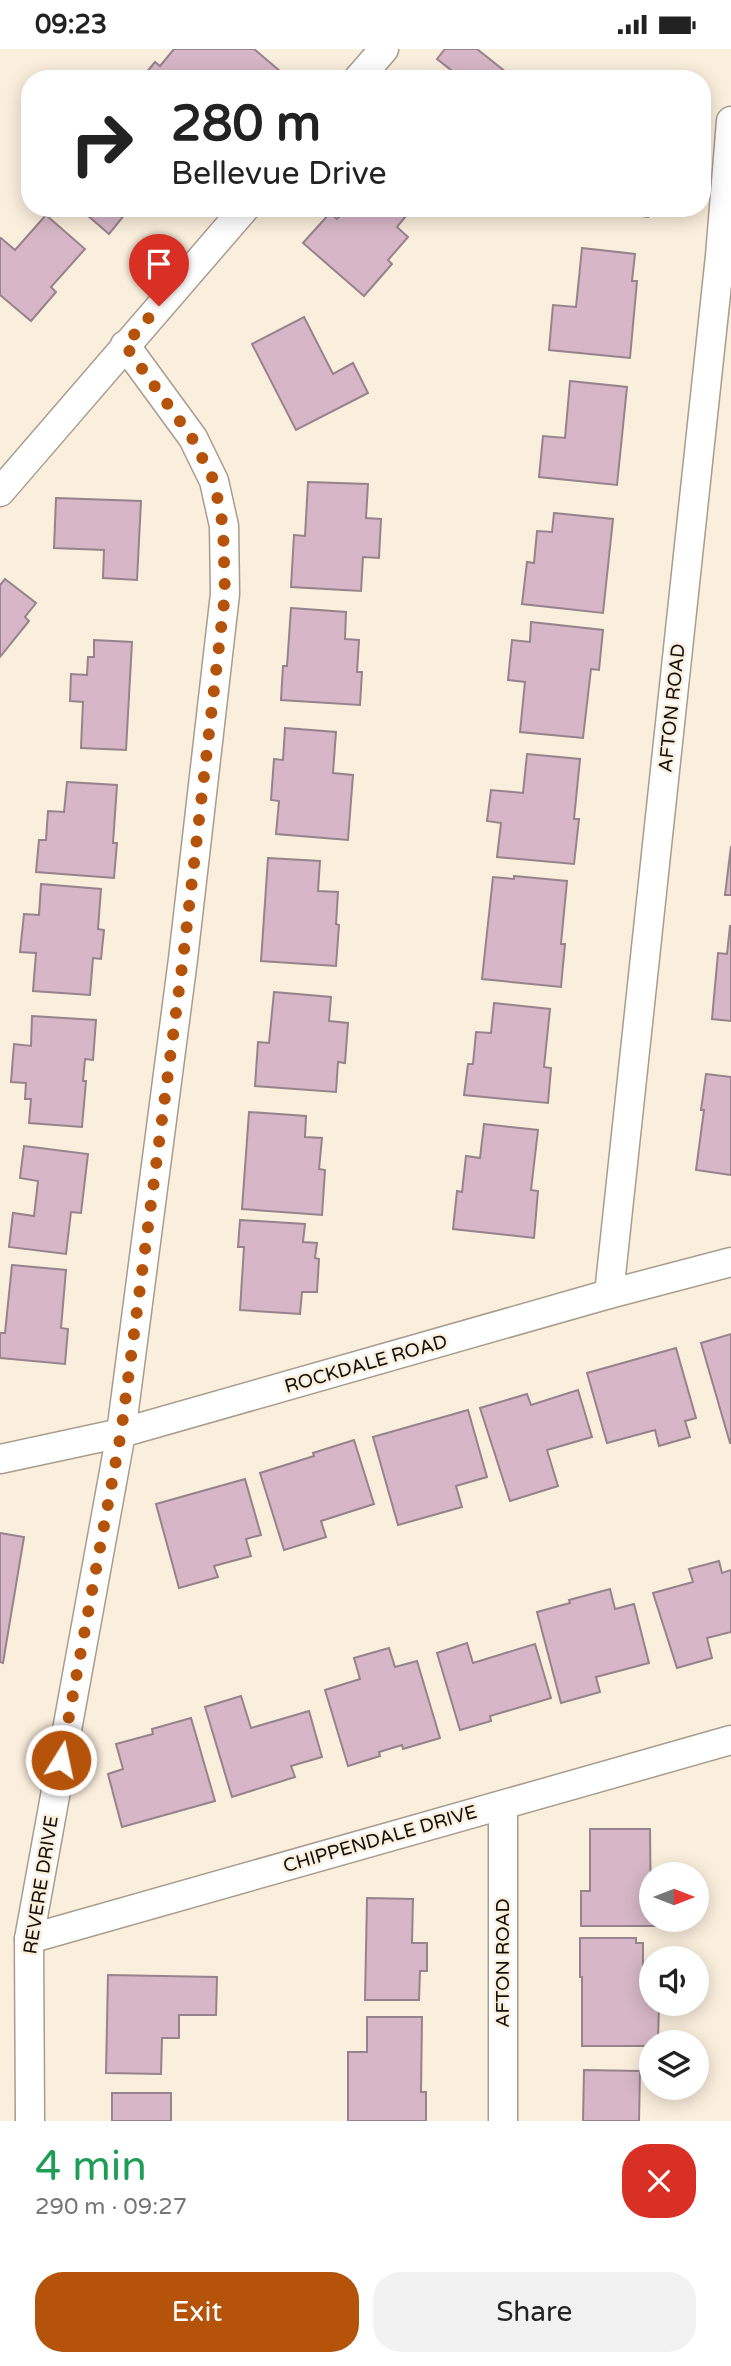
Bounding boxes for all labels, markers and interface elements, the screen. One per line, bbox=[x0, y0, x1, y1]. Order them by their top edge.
text: 09:23 bbox=[35, 9, 107, 40]
text: 280 m bbox=[171, 95, 321, 154]
icon: right bbox=[56, 98, 147, 189]
text: Bellevue Drive bbox=[171, 155, 387, 193]
pin bbox=[129, 234, 189, 306]
icon: arrive bbox=[140, 245, 178, 283]
street label: AFTON ROAD bbox=[654, 642, 690, 774]
street label: ROCKDALE ROAD bbox=[282, 1330, 450, 1398]
position arrow bbox=[24, 1723, 98, 1797]
street label: CHIPPENDALE DRIVE bbox=[281, 1801, 479, 1877]
street label: REVERE DRIVE bbox=[19, 1814, 63, 1956]
north arrow bbox=[639, 1862, 709, 1932]
map controls bbox=[639, 1862, 709, 2100]
street label: AFTON ROAD bbox=[492, 1898, 514, 2028]
button: sound bbox=[639, 1946, 709, 2016]
button: layers bbox=[639, 2030, 709, 2100]
text: 4 min bbox=[35, 2141, 147, 2192]
button: close bbox=[622, 2144, 696, 2218]
text: 290 m · 09:27 bbox=[35, 2193, 187, 2221]
button: Exit bbox=[35, 2272, 359, 2352]
button: Share bbox=[373, 2272, 696, 2352]

